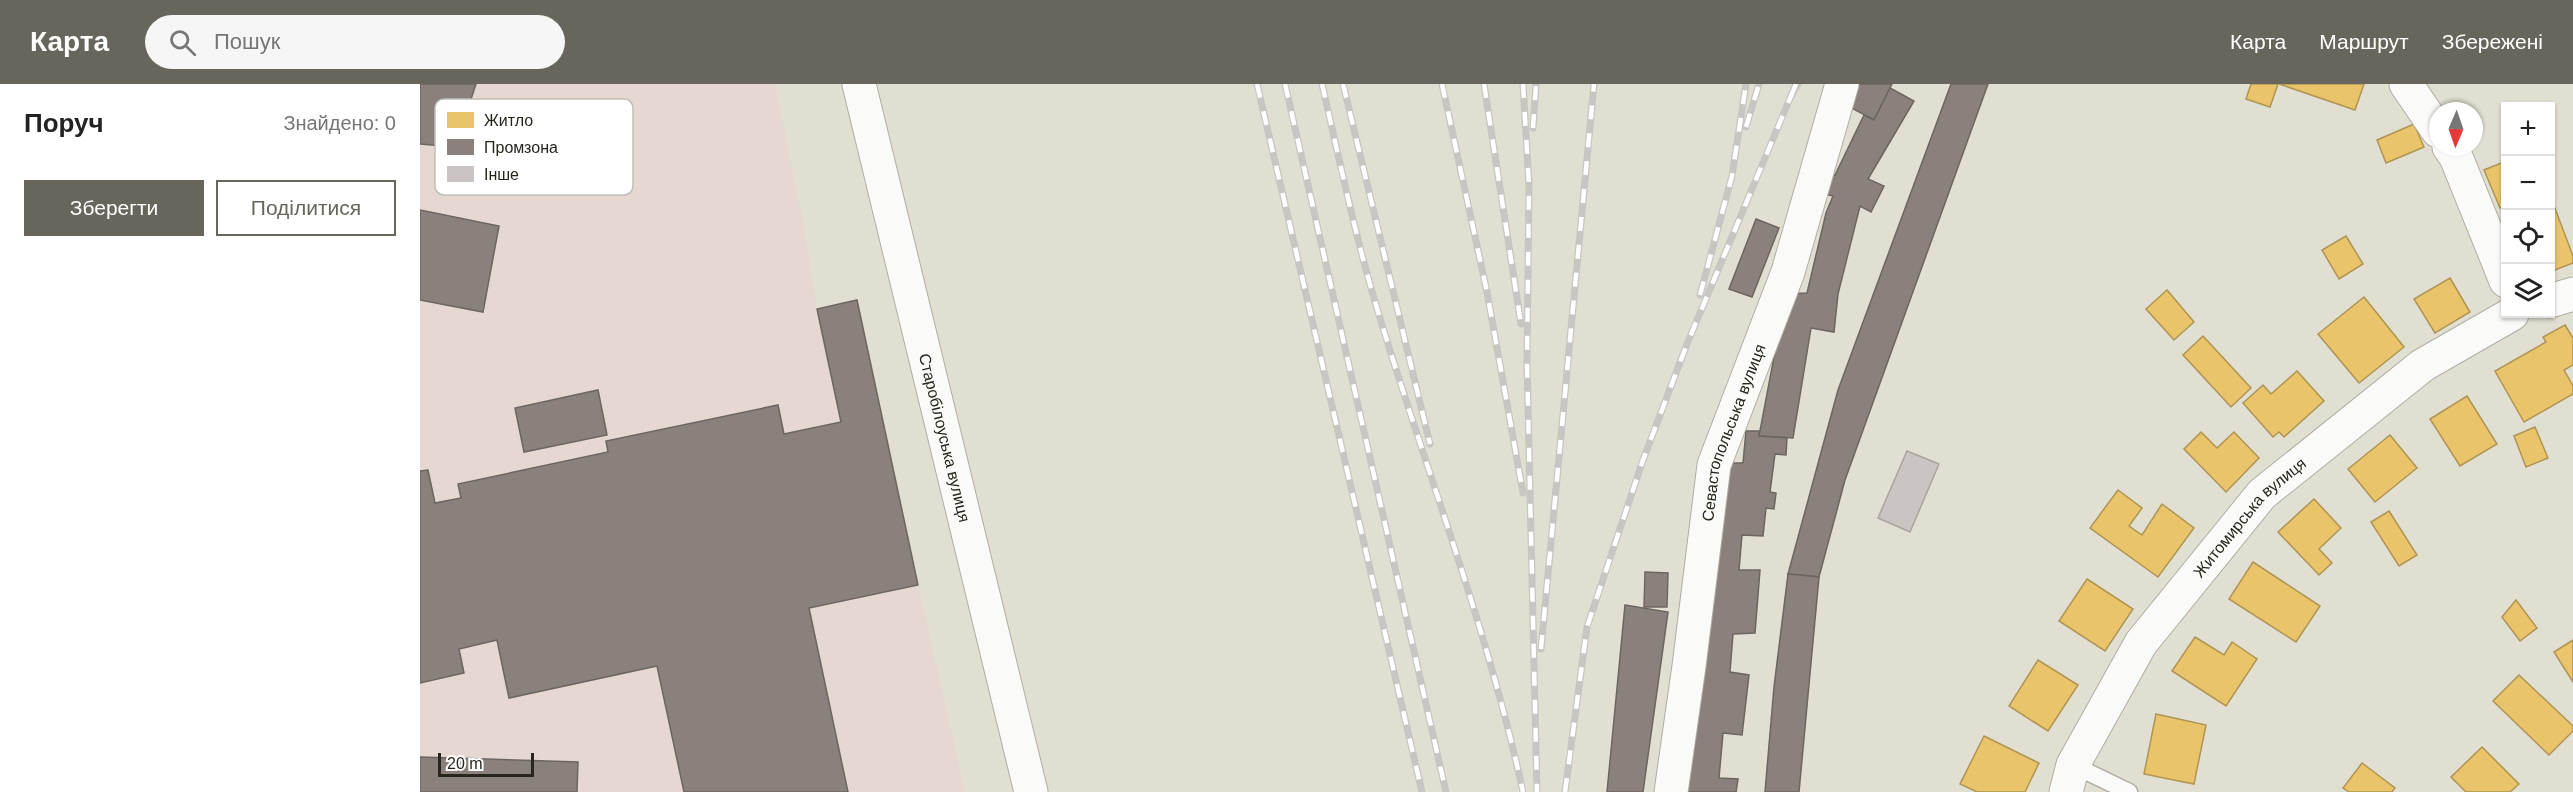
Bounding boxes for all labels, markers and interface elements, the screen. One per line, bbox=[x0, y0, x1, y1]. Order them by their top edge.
search box bbox=[145, 15, 565, 69]
text: Карта bbox=[30, 26, 109, 57]
icon: search bbox=[166, 26, 199, 59]
text: Пошук bbox=[214, 29, 280, 54]
text: Карта bbox=[2230, 30, 2286, 53]
text: Маршрут bbox=[2319, 30, 2409, 53]
text: Збережені bbox=[2442, 30, 2543, 53]
legend bbox=[435, 99, 633, 195]
north arrow bbox=[2429, 102, 2483, 156]
map controls bbox=[2501, 102, 2555, 318]
button: + bbox=[2501, 102, 2555, 156]
text: Поруч bbox=[24, 108, 104, 138]
text: Знайдено: 0 bbox=[283, 112, 396, 134]
text: Житло bbox=[484, 112, 533, 129]
text: Промзона bbox=[484, 139, 558, 156]
button: − bbox=[2501, 156, 2555, 210]
text: Інше bbox=[484, 166, 519, 183]
button: Зберегти bbox=[24, 180, 204, 236]
button: Поділитися bbox=[216, 180, 396, 236]
button: locate bbox=[2501, 210, 2555, 264]
button: layers bbox=[2501, 264, 2555, 318]
street label: Севастопольська вулиця bbox=[1699, 342, 1769, 522]
street label: Старобілоуська вулиця bbox=[916, 352, 973, 524]
street label: Житомирська вулиця bbox=[2190, 454, 2309, 581]
scale bar bbox=[438, 750, 534, 778]
text: 20 m bbox=[447, 755, 483, 772]

